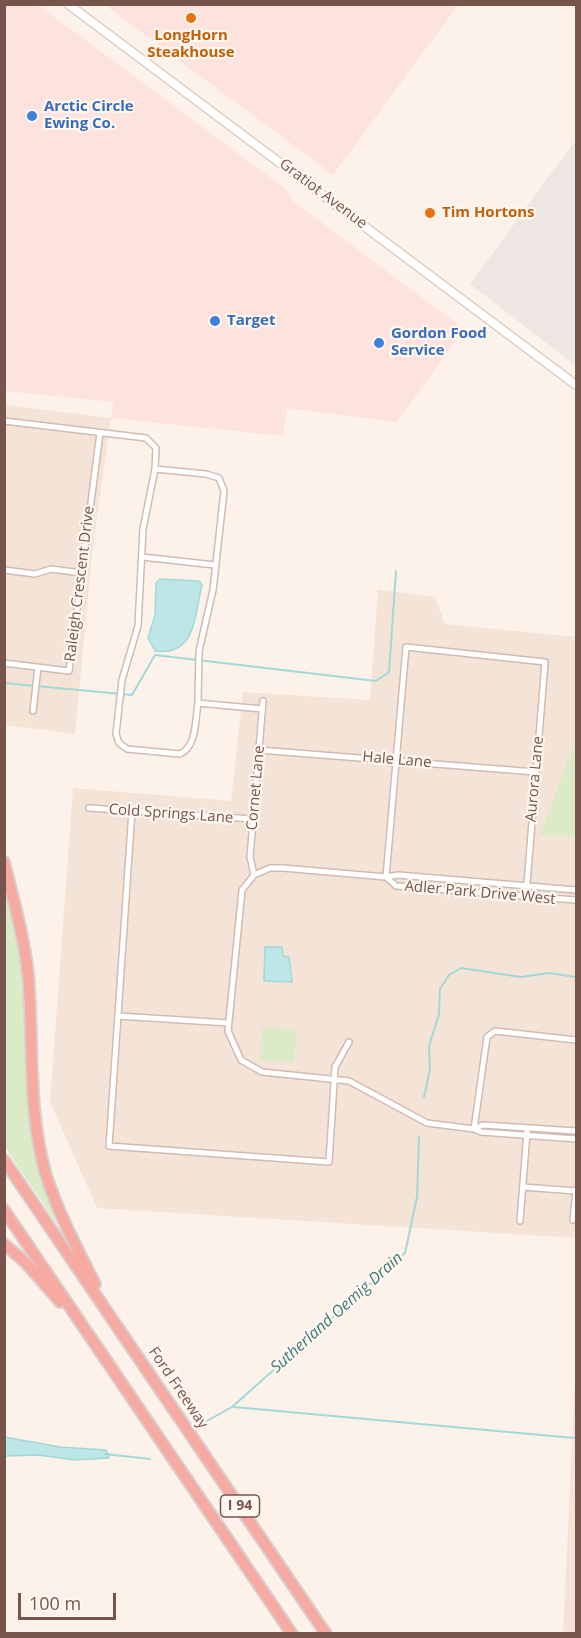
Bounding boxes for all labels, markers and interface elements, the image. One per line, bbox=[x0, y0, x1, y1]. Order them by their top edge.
marker: LongHorn Steakhouse bbox=[184, 11, 198, 25]
place label: LongHorn Steakhouse bbox=[147, 27, 235, 62]
place label: Arctic Circle Ewing Co. bbox=[44, 98, 134, 133]
marker: Arctic Circle Ewing Co. bbox=[25, 109, 39, 123]
street label: Gratiot Avenue bbox=[276, 155, 370, 233]
place label: Tim Hortons bbox=[442, 204, 535, 222]
marker: Tim Hortons bbox=[423, 206, 437, 220]
place label: Target bbox=[227, 312, 275, 330]
marker: Target bbox=[208, 314, 222, 328]
place label: Gordon Food Service bbox=[391, 325, 487, 360]
marker: Gordon Food Service bbox=[372, 336, 386, 350]
street label: Raleigh Crescent Drive bbox=[62, 505, 98, 663]
street label: Aurora Lane bbox=[522, 735, 548, 823]
street label: Cornet Lane bbox=[243, 745, 269, 831]
street label: Hale Lane bbox=[362, 748, 432, 772]
street label: Cold Springs Lane bbox=[108, 801, 234, 827]
street label: Adler Park Drive West bbox=[404, 877, 556, 909]
water label: Sutherland Oemig Drain bbox=[267, 1249, 407, 1377]
street label: Ford Freeway bbox=[144, 1344, 212, 1432]
road number: I 94 bbox=[220, 1495, 260, 1517]
scale bar bbox=[21, 1581, 118, 1619]
text: 100 m bbox=[29, 1591, 81, 1615]

